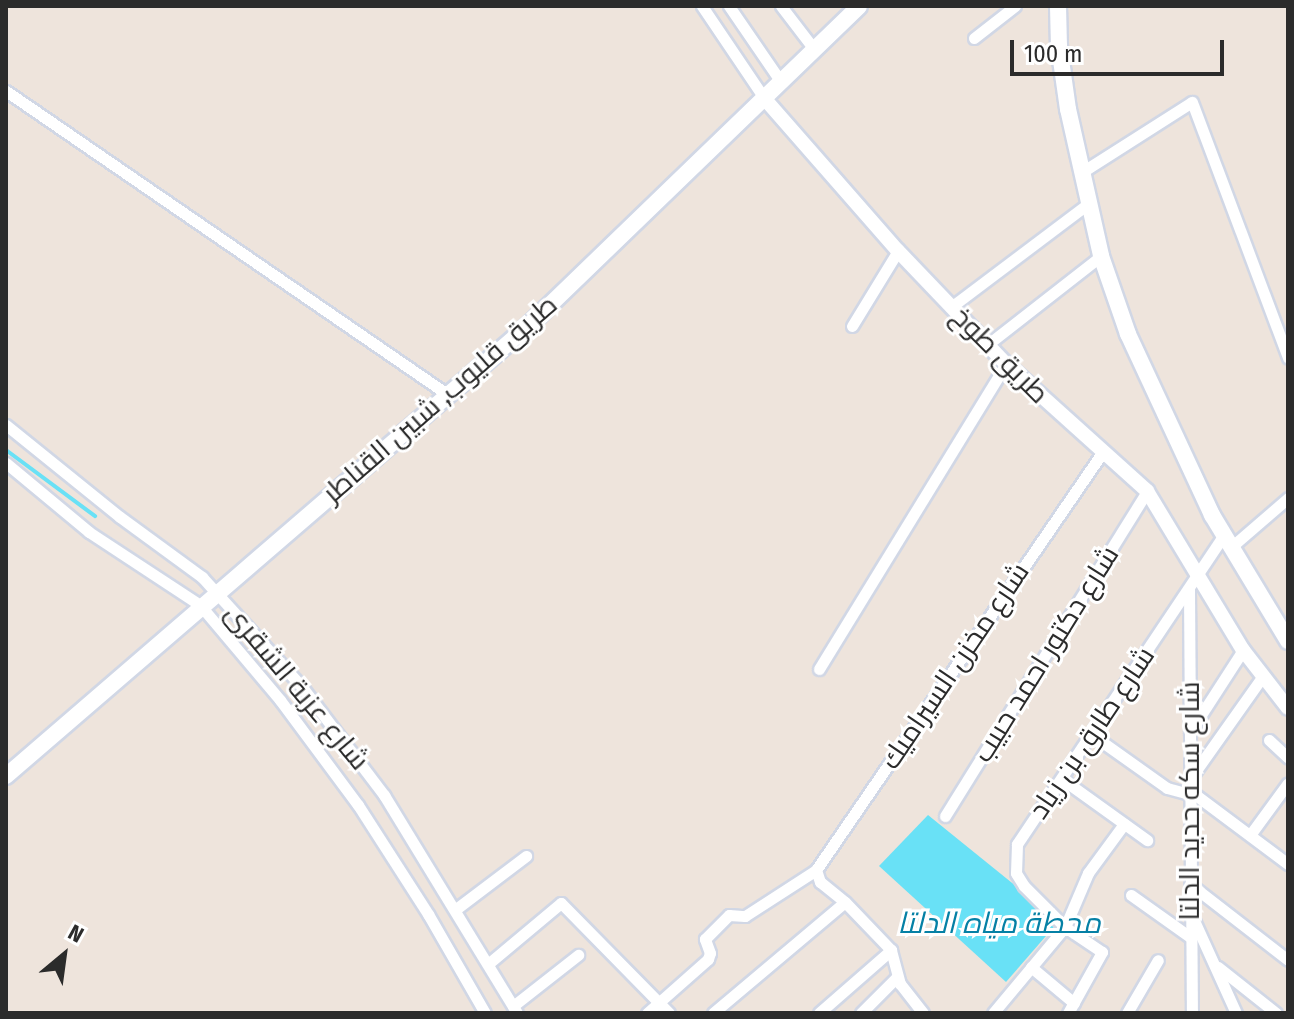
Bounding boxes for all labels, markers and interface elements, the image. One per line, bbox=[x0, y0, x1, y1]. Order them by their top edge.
scale bar bbox=[1014, 24, 1228, 74]
text: 100 m bbox=[1024, 40, 1082, 68]
street label: طريق قليوب, شبين القناطر bbox=[316, 288, 564, 510]
street label: طريق طوخ bbox=[944, 299, 1056, 411]
street label: شارع دكتور احمد حبيب bbox=[966, 540, 1126, 768]
street label: شارع مخزن السيراميك bbox=[873, 556, 1037, 776]
street label: شارع عزبة الشقرى bbox=[218, 597, 376, 777]
street label: شارع طارق بن زياد bbox=[1022, 641, 1162, 825]
street label: شارع سكه حديد الدلتا bbox=[1173, 681, 1207, 921]
water label: محطة مياه الدلتا bbox=[897, 905, 1101, 941]
north arrow bbox=[24, 915, 104, 995]
text: N bbox=[64, 919, 88, 949]

